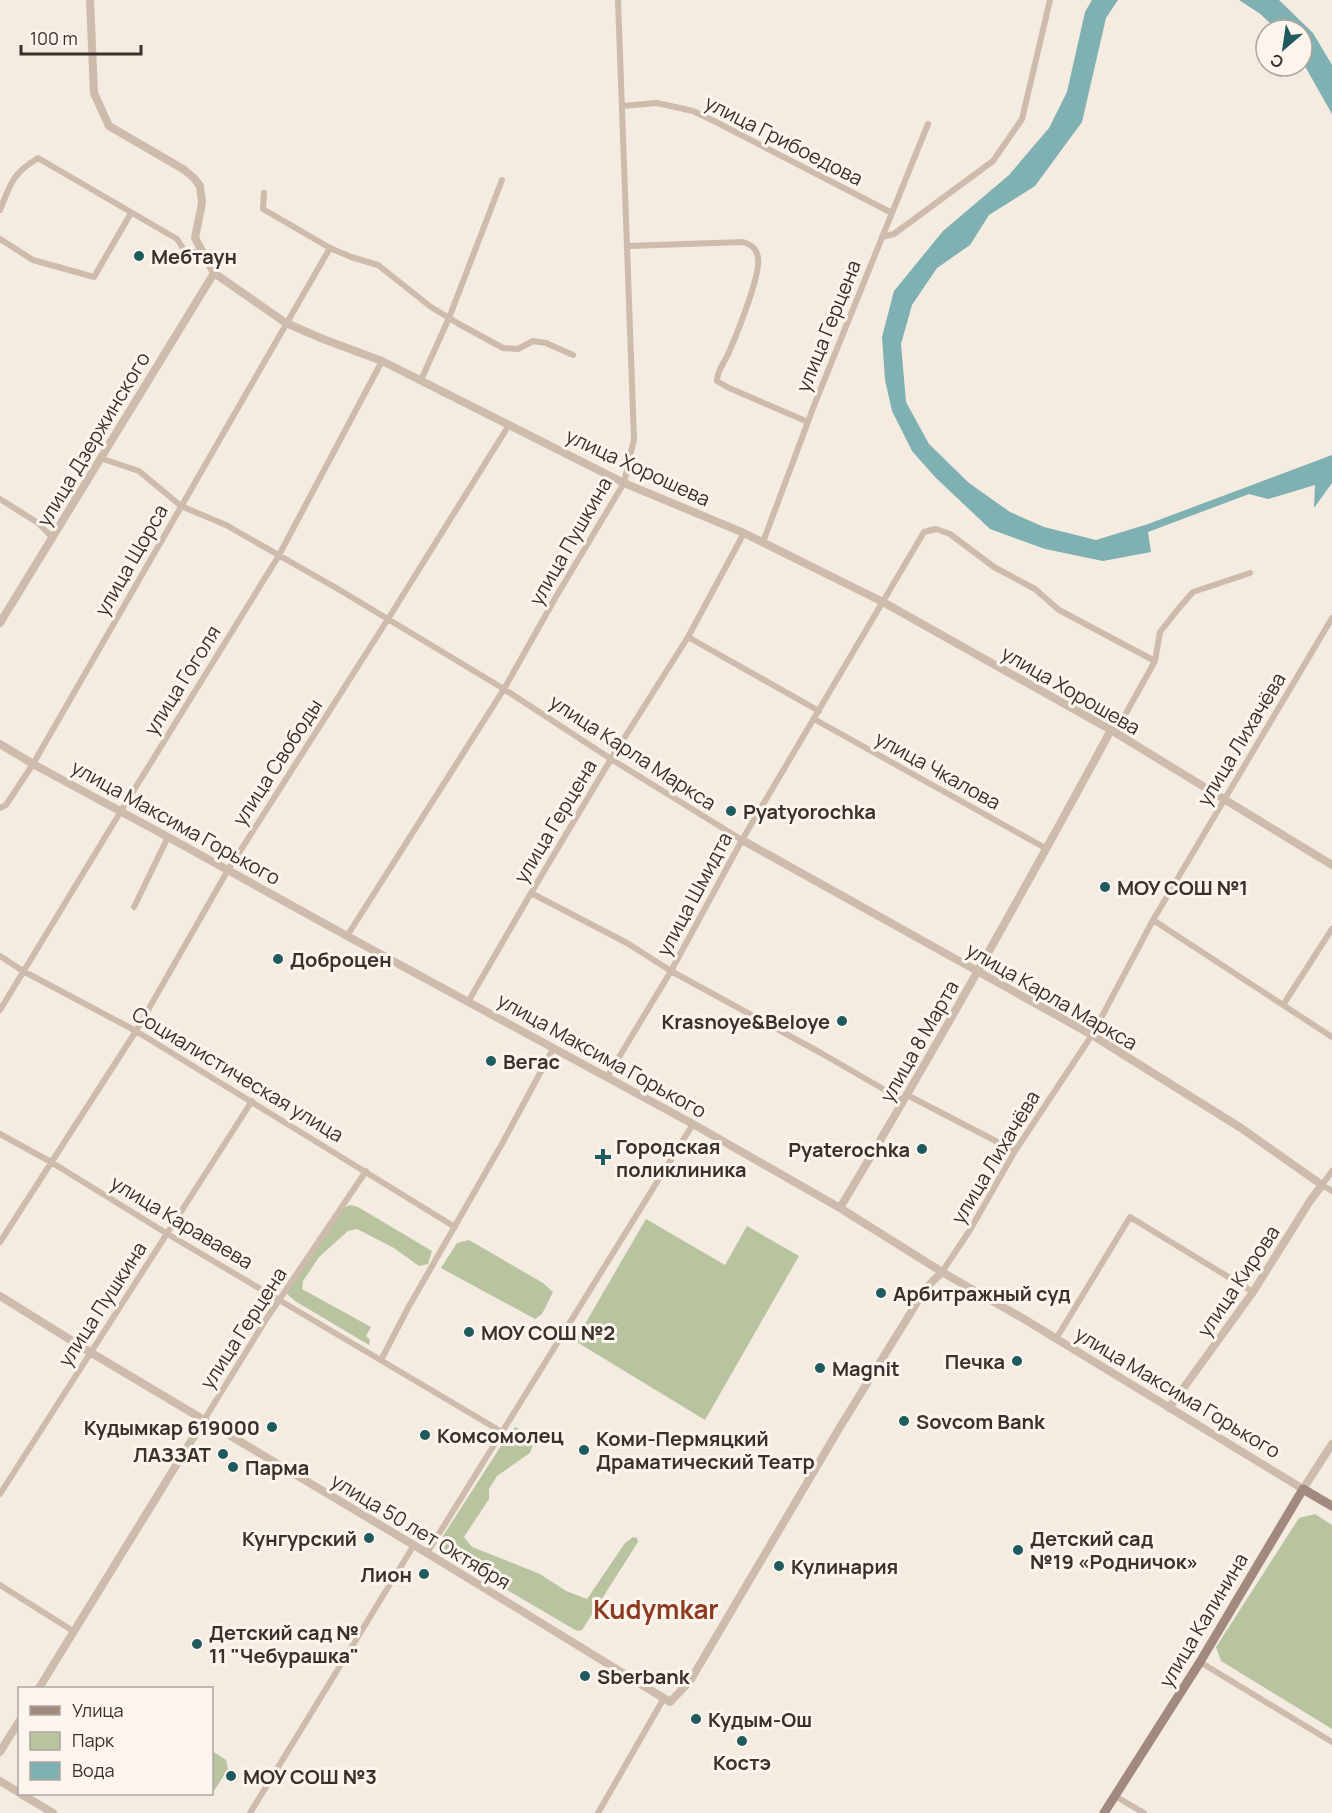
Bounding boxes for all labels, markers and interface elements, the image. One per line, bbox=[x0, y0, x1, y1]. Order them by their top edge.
scale bar bbox=[21, 18, 141, 56]
north arrow bbox=[1254, 18, 1314, 78]
text: 100 m bbox=[30, 26, 78, 50]
text: С bbox=[1266, 49, 1287, 74]
street label: улица Грибоедова bbox=[700, 88, 868, 192]
place label: Мебтаун bbox=[151, 243, 237, 270]
marker: Мебтаун bbox=[132, 249, 146, 263]
street label: улица Герцена bbox=[789, 256, 867, 396]
street label: улица Дзержинского bbox=[30, 347, 156, 531]
street label: улица Хорошева bbox=[561, 422, 715, 512]
street label: улица Пушкина bbox=[522, 472, 618, 610]
street label: улица Щорса bbox=[88, 499, 174, 621]
street label: улица Гоголя bbox=[137, 620, 227, 740]
street label: улица Хорошева bbox=[997, 639, 1145, 741]
street label: улица Лихачёва bbox=[1190, 667, 1292, 811]
street label: улица Карла Маркса bbox=[544, 688, 722, 816]
street label: улица Свободы bbox=[226, 693, 328, 831]
street label: улица Чкалова bbox=[870, 724, 1006, 816]
street label: улица Максима Горького bbox=[67, 753, 286, 891]
street label: улица Герцена bbox=[507, 754, 603, 888]
place label: Pyatyorochka bbox=[743, 798, 876, 825]
marker: Pyatyorochka bbox=[724, 804, 738, 818]
street label: улица Шмидта bbox=[650, 827, 738, 961]
place label: МОУ СОШ №1 bbox=[1117, 874, 1248, 901]
marker: МОУ СОШ №1 bbox=[1098, 880, 1112, 894]
street label: улица Карла Маркса bbox=[961, 936, 1143, 1056]
place label: Доброцен bbox=[290, 946, 392, 973]
marker: Доброцен bbox=[271, 952, 285, 966]
street label: улица 8 Марта bbox=[873, 975, 965, 1107]
street label: улица Максима Горького bbox=[493, 986, 712, 1124]
street label: Социалистическая улица bbox=[127, 1000, 349, 1148]
place label: Krasnoye&Beloye bbox=[661, 1008, 830, 1035]
marker: Krasnoye&Beloye bbox=[835, 1014, 849, 1028]
place label: Вегас bbox=[503, 1048, 560, 1075]
marker: Вегас bbox=[484, 1054, 498, 1068]
street label: улица Лихачёва bbox=[944, 1085, 1046, 1229]
place label: Городская поликлиника bbox=[616, 1133, 747, 1183]
place label: Pyaterochka bbox=[788, 1136, 910, 1163]
marker: Pyaterochka bbox=[915, 1142, 929, 1156]
marker: Городская поликлиника bbox=[594, 1148, 612, 1166]
street label: улица Караваева bbox=[106, 1169, 258, 1275]
street label: улица Кирова bbox=[1191, 1220, 1285, 1342]
street label: улица Пушкина bbox=[51, 1236, 153, 1372]
street label: улица Герцена bbox=[193, 1262, 293, 1394]
place label: Арбитражный суд bbox=[893, 1280, 1071, 1307]
marker: Арбитражный суд bbox=[874, 1286, 888, 1300]
place label: МОУ СОШ №2 bbox=[481, 1319, 615, 1346]
street label: улица Максима Горького bbox=[1070, 1320, 1286, 1464]
marker: МОУ СОШ №2 bbox=[462, 1325, 476, 1339]
place label: Печка bbox=[945, 1348, 1005, 1375]
marker: Печка bbox=[1010, 1354, 1024, 1368]
place label: Magnit bbox=[832, 1355, 900, 1382]
marker: Magnit bbox=[813, 1361, 827, 1375]
place label: Sovcom Bank bbox=[916, 1408, 1046, 1435]
place label: Кудымкар 619000 bbox=[84, 1414, 260, 1441]
marker: Sovcom Bank bbox=[897, 1414, 911, 1428]
marker: Кудымкар 619000 bbox=[265, 1420, 279, 1434]
place label: Комсомолец bbox=[437, 1422, 564, 1449]
place label: Коми-Пермяцкий Драматический Театр bbox=[596, 1425, 815, 1475]
marker: Комсомолец bbox=[418, 1428, 432, 1442]
place label: ЛАЗЗАТ bbox=[133, 1441, 211, 1468]
marker: Коми-Пермяцкий Драматический Театр bbox=[577, 1443, 591, 1457]
marker: ЛАЗЗАТ bbox=[216, 1447, 230, 1461]
place label: Парма bbox=[245, 1454, 309, 1481]
marker: Парма bbox=[226, 1460, 240, 1474]
street label: улица 50 лет Октября bbox=[326, 1467, 516, 1595]
place label: Кунгурский bbox=[242, 1525, 357, 1552]
place label: Детский сад №19 «Родничок» bbox=[1030, 1525, 1198, 1575]
marker: Кунгурский bbox=[362, 1531, 376, 1545]
marker: Детский сад №19 «Родничок» bbox=[1011, 1543, 1025, 1557]
street label: улица Калинина bbox=[1152, 1548, 1254, 1692]
place label: Кулинария bbox=[791, 1553, 898, 1580]
marker: Кулинария bbox=[772, 1559, 786, 1573]
place label: Лион bbox=[361, 1561, 412, 1588]
marker: Лион bbox=[417, 1567, 431, 1581]
district label: Kudymkar bbox=[593, 1591, 719, 1627]
place label: Детский сад № 11 "Чебурашка" bbox=[209, 1619, 359, 1669]
marker: Детский сад № 11 "Чебурашка" bbox=[190, 1637, 204, 1651]
place label: Sberbank bbox=[597, 1663, 691, 1690]
marker: Sberbank bbox=[578, 1669, 592, 1683]
legend bbox=[18, 1687, 213, 1795]
text: Улица bbox=[72, 1698, 124, 1722]
place label: Кудым-Ош bbox=[708, 1706, 812, 1733]
marker: Кудым-Ош bbox=[689, 1712, 703, 1726]
text: Парк bbox=[72, 1728, 115, 1752]
marker: Костэ bbox=[735, 1734, 749, 1748]
place label: Костэ bbox=[713, 1749, 771, 1776]
text: Вода bbox=[72, 1758, 114, 1782]
place label: МОУ СОШ №3 bbox=[243, 1763, 377, 1790]
marker: МОУ СОШ №3 bbox=[224, 1769, 238, 1783]

